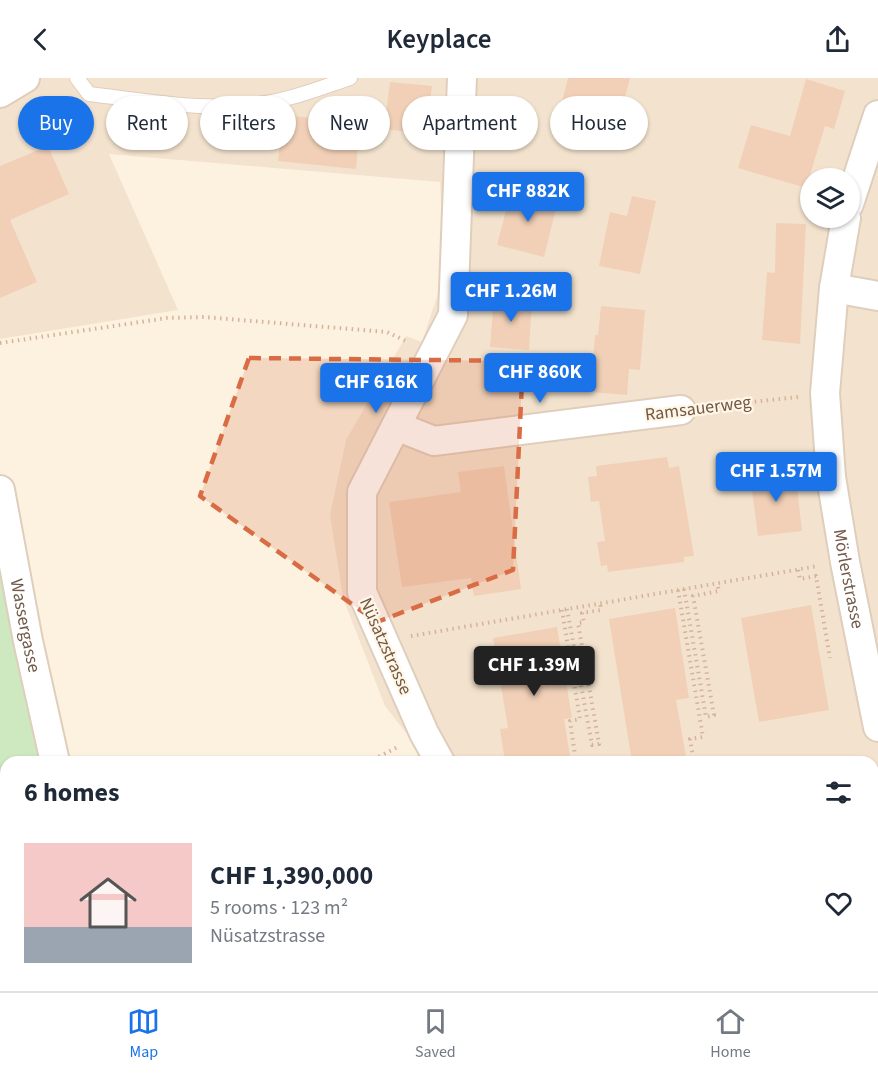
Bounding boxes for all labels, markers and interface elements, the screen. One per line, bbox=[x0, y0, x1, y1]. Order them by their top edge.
text: Keyplace bbox=[387, 20, 491, 59]
icon: back bbox=[24, 23, 57, 56]
icon: share bbox=[821, 23, 854, 56]
chip: Buy bbox=[18, 96, 94, 150]
chip: Rent bbox=[106, 96, 188, 150]
chip: Filters bbox=[200, 96, 296, 150]
chip: New bbox=[308, 96, 390, 150]
chip: Apartment bbox=[402, 96, 538, 150]
chip: House bbox=[550, 96, 648, 150]
map controls bbox=[800, 168, 860, 228]
button: layers bbox=[800, 168, 860, 228]
pin: CHF 882K bbox=[466, 172, 590, 223]
text: CHF 882K bbox=[486, 177, 570, 205]
pin: CHF 1.26M bbox=[442, 272, 580, 323]
text: CHF 1.26M bbox=[465, 277, 557, 305]
pin: CHF 860K bbox=[478, 353, 602, 404]
text: CHF 860K bbox=[498, 358, 582, 386]
pin: CHF 616K bbox=[314, 363, 438, 414]
text: CHF 616K bbox=[334, 368, 418, 396]
street label: Ramsauerweg bbox=[644, 390, 753, 427]
pin: CHF 1.57M bbox=[707, 452, 845, 503]
text: CHF 1.57M bbox=[730, 457, 822, 485]
street label: Mörlerstrasse bbox=[827, 527, 870, 631]
street label: Wassergasse bbox=[4, 577, 47, 675]
street label: Nüsatzstrasse bbox=[353, 594, 418, 699]
pin: CHF 1.39M bbox=[465, 646, 603, 697]
text: CHF 1.39M bbox=[488, 651, 580, 679]
text: 6 homes bbox=[24, 774, 119, 811]
icon: filters bbox=[822, 776, 855, 809]
text: CHF 1,390,000 bbox=[210, 857, 373, 894]
icon: home bbox=[72, 867, 144, 939]
icon: heart bbox=[822, 887, 855, 920]
text: 5 rooms · 123 m² bbox=[210, 894, 348, 922]
text: Nüsatzstrasse bbox=[210, 922, 325, 950]
tab: Map bbox=[127, 1005, 160, 1063]
tab: Saved bbox=[415, 1005, 456, 1063]
tab: Home bbox=[710, 1005, 751, 1063]

